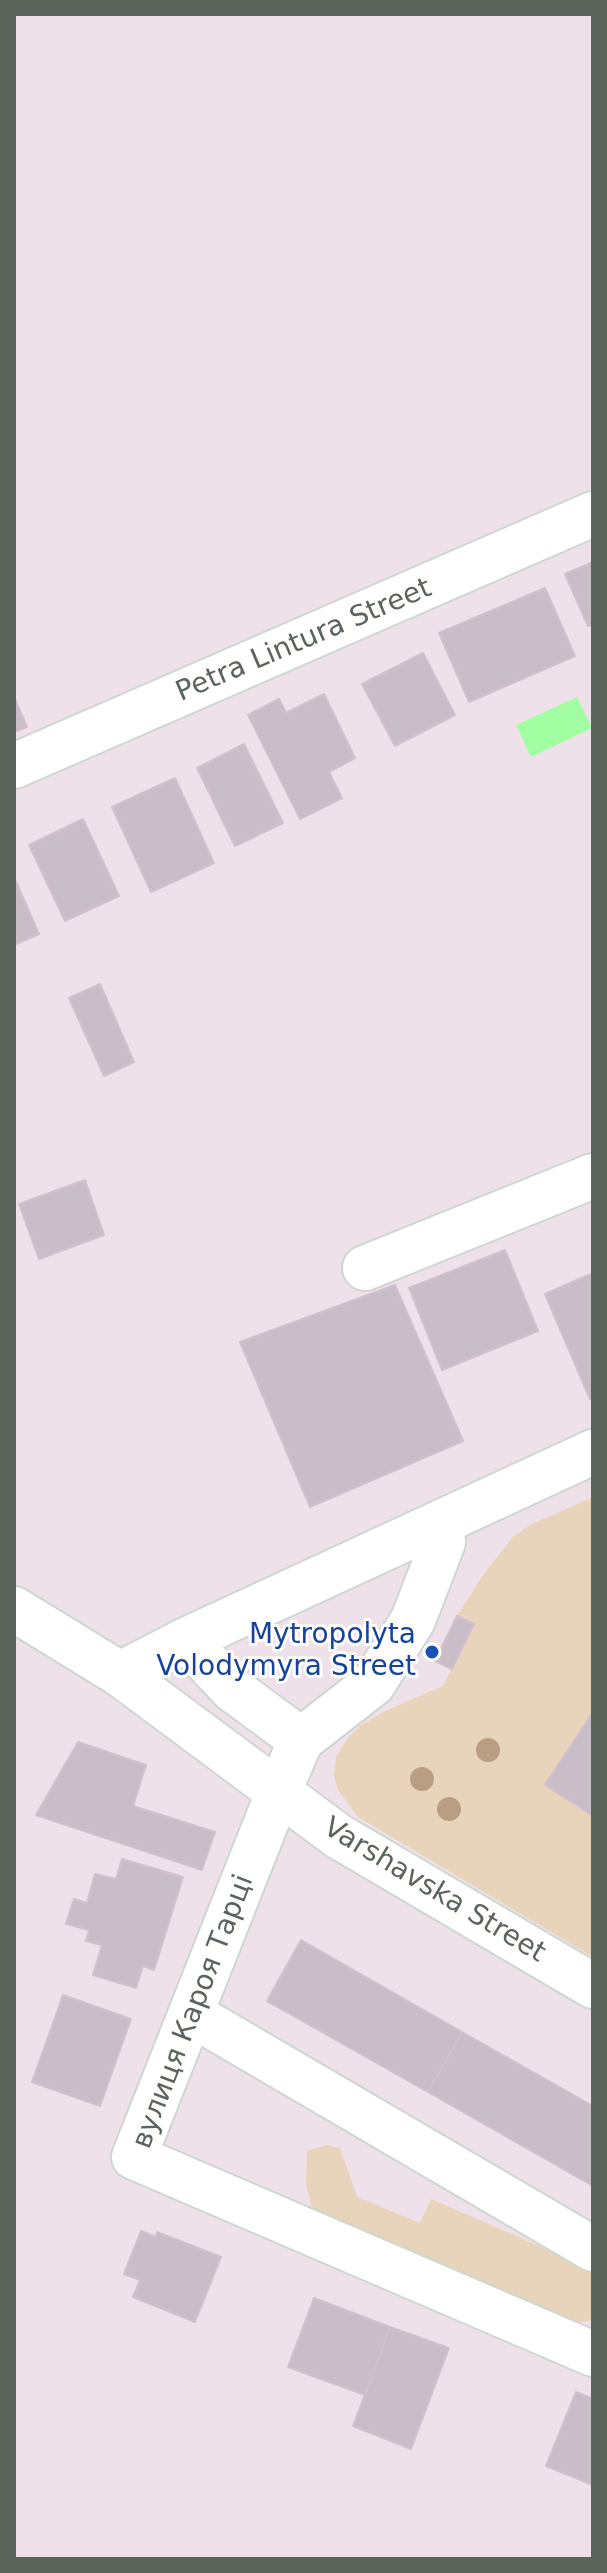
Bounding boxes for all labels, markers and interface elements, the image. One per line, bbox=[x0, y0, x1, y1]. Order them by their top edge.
street label: Petra Lintura Street bbox=[171, 572, 437, 710]
place label: Mytropolyta Volodymyra Street bbox=[156, 1619, 416, 1685]
marker: Mytropolyta Volodymyra Street bbox=[423, 1643, 441, 1661]
street label: Varshavska Street bbox=[317, 1811, 551, 1971]
street label: вулиця Кароя Тарці bbox=[126, 1870, 262, 2154]

